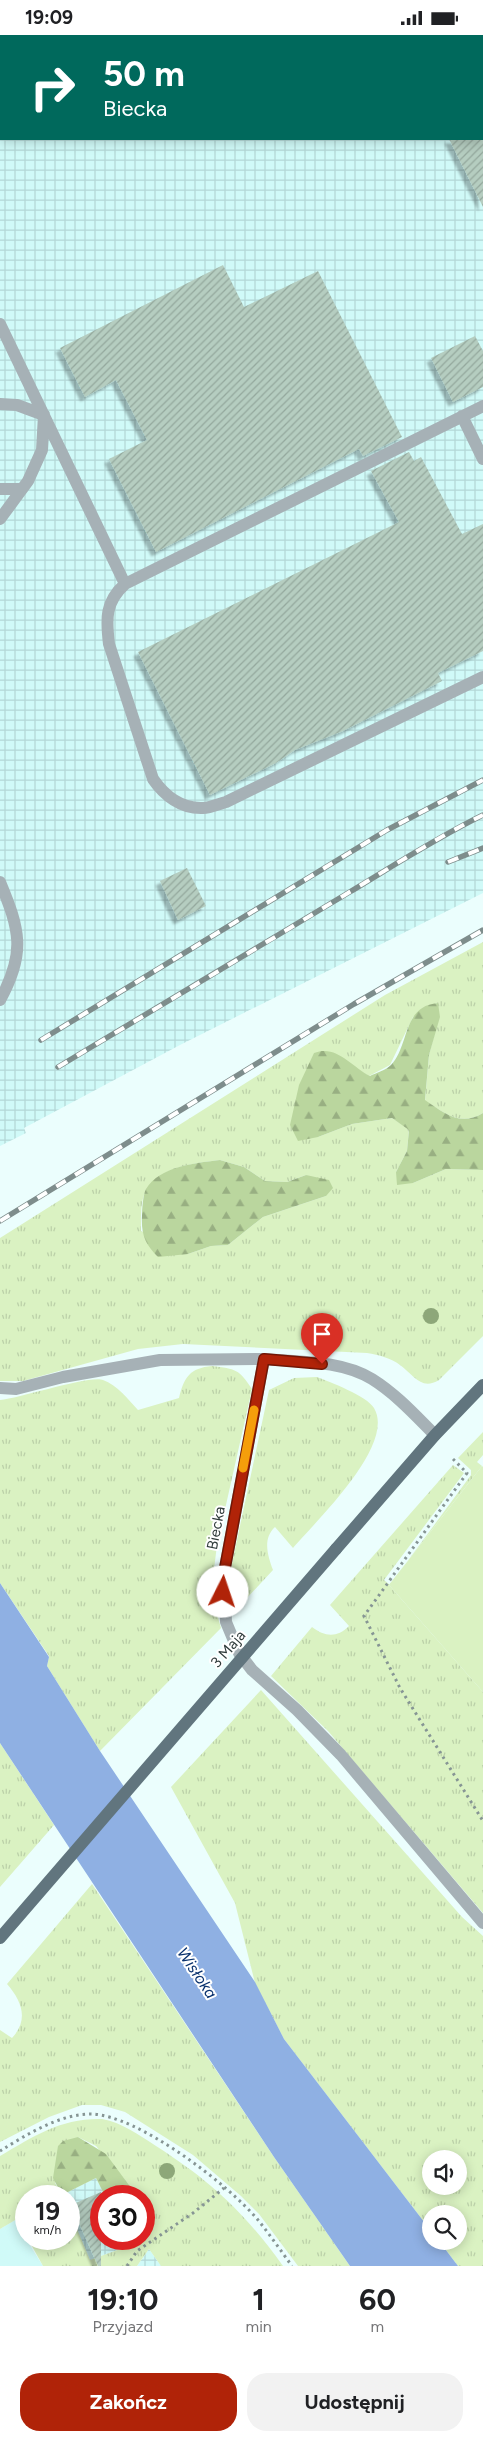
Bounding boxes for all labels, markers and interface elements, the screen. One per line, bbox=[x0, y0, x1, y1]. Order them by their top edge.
text: 19:09 bbox=[25, 6, 73, 29]
text: 50 m bbox=[103, 53, 185, 95]
icon: right bbox=[20, 55, 85, 120]
text: Biecka bbox=[103, 95, 167, 122]
pin bbox=[301, 1313, 343, 1364]
icon: arrive bbox=[308, 1320, 336, 1348]
street label: Biecka bbox=[203, 1505, 229, 1551]
position arrow bbox=[196, 1565, 248, 1617]
street label: 3 Maja bbox=[207, 1627, 249, 1671]
water label: Wisłoka bbox=[173, 1944, 221, 2002]
map controls bbox=[422, 2150, 467, 2250]
button: sound bbox=[422, 2150, 467, 2195]
speed limit sign: 30 bbox=[90, 2185, 155, 2250]
text: 19 bbox=[35, 2196, 60, 2226]
button: search bbox=[422, 2205, 467, 2250]
text: km/h bbox=[34, 2223, 61, 2237]
text: 19:10 bbox=[87, 2281, 158, 2318]
text: 1 bbox=[252, 2281, 265, 2318]
text: 60 bbox=[359, 2281, 396, 2318]
text: Przyjazd bbox=[92, 2317, 153, 2336]
text: min bbox=[246, 2317, 272, 2336]
text: m bbox=[371, 2317, 384, 2336]
button: Zakończ bbox=[20, 2373, 237, 2431]
button: Udostępnij bbox=[247, 2373, 463, 2431]

